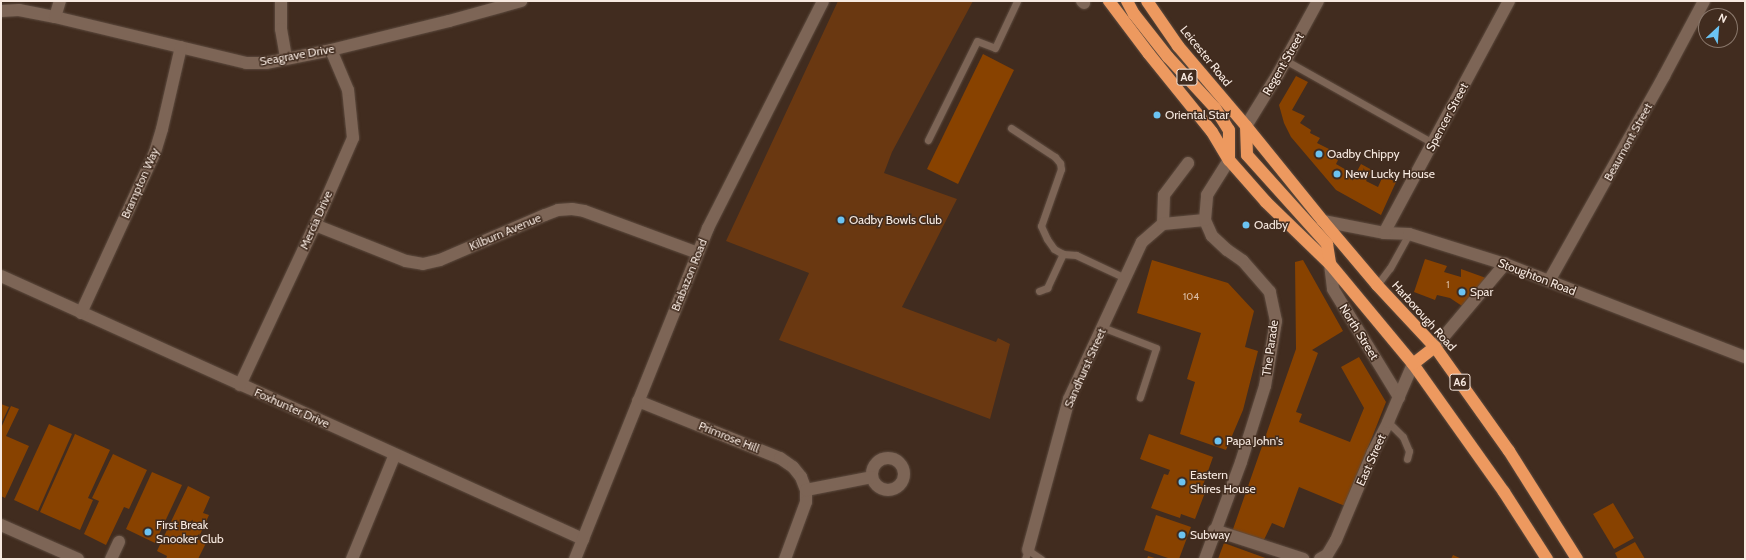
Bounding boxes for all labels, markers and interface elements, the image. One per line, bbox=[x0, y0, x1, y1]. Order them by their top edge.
north arrow bbox=[1698, 8, 1738, 48]
text: N bbox=[1716, 10, 1729, 26]
street label: Leicester Road bbox=[1177, 23, 1235, 89]
street label: Regent Street bbox=[1259, 30, 1307, 98]
street label: Seagrave Drive bbox=[258, 41, 336, 69]
road number: A6 bbox=[1176, 68, 1198, 86]
street label: Spencer Street bbox=[1423, 80, 1471, 154]
street label: Beaumont Street bbox=[1601, 101, 1655, 183]
place label: Oriental Star bbox=[1165, 108, 1229, 122]
marker: Oriental Star bbox=[1152, 110, 1162, 120]
street label: Brampton Way bbox=[118, 145, 162, 221]
place label: Oadby Chippy bbox=[1327, 147, 1400, 161]
marker: Oadby Chippy bbox=[1314, 149, 1324, 159]
place label: New Lucky House bbox=[1345, 167, 1435, 181]
marker: New Lucky House bbox=[1332, 169, 1342, 179]
street label: Mercia Drive bbox=[297, 188, 335, 252]
street label: Kilburn Avenue bbox=[467, 210, 543, 254]
place label: Oadby Bowls Club bbox=[849, 213, 942, 227]
marker: Oadby Bowls Club bbox=[836, 215, 846, 225]
place label: Oadby bbox=[1254, 218, 1288, 232]
marker: Oadby bbox=[1241, 220, 1251, 230]
street label: Brabazon Road bbox=[668, 237, 710, 313]
street label: Stoughton Road bbox=[1496, 256, 1578, 298]
street label: Harborough Road bbox=[1389, 278, 1459, 354]
house number: 1 bbox=[1446, 279, 1450, 291]
place label: Spar bbox=[1470, 285, 1493, 299]
marker: Spar bbox=[1457, 287, 1467, 297]
house number: 104 bbox=[1183, 291, 1199, 303]
street label: North Street bbox=[1336, 302, 1382, 362]
street label: The Parade bbox=[1259, 319, 1281, 377]
street label: Sandhurst Street bbox=[1061, 326, 1109, 410]
road number: A6 bbox=[1449, 373, 1471, 391]
street label: Foxhunter Drive bbox=[252, 385, 332, 431]
street label: Primrose Hill bbox=[697, 418, 761, 456]
street label: East Street bbox=[1353, 432, 1389, 488]
place label: Papa John's bbox=[1226, 434, 1283, 448]
marker: Papa John's bbox=[1213, 436, 1223, 446]
place label: Eastern Shires House bbox=[1190, 468, 1256, 496]
marker: Eastern Shires House bbox=[1177, 477, 1187, 487]
place label: First Break Snooker Club bbox=[156, 518, 224, 546]
marker: First Break Snooker Club bbox=[143, 527, 153, 537]
place label: Subway bbox=[1190, 528, 1230, 542]
marker: Subway bbox=[1177, 530, 1187, 540]

